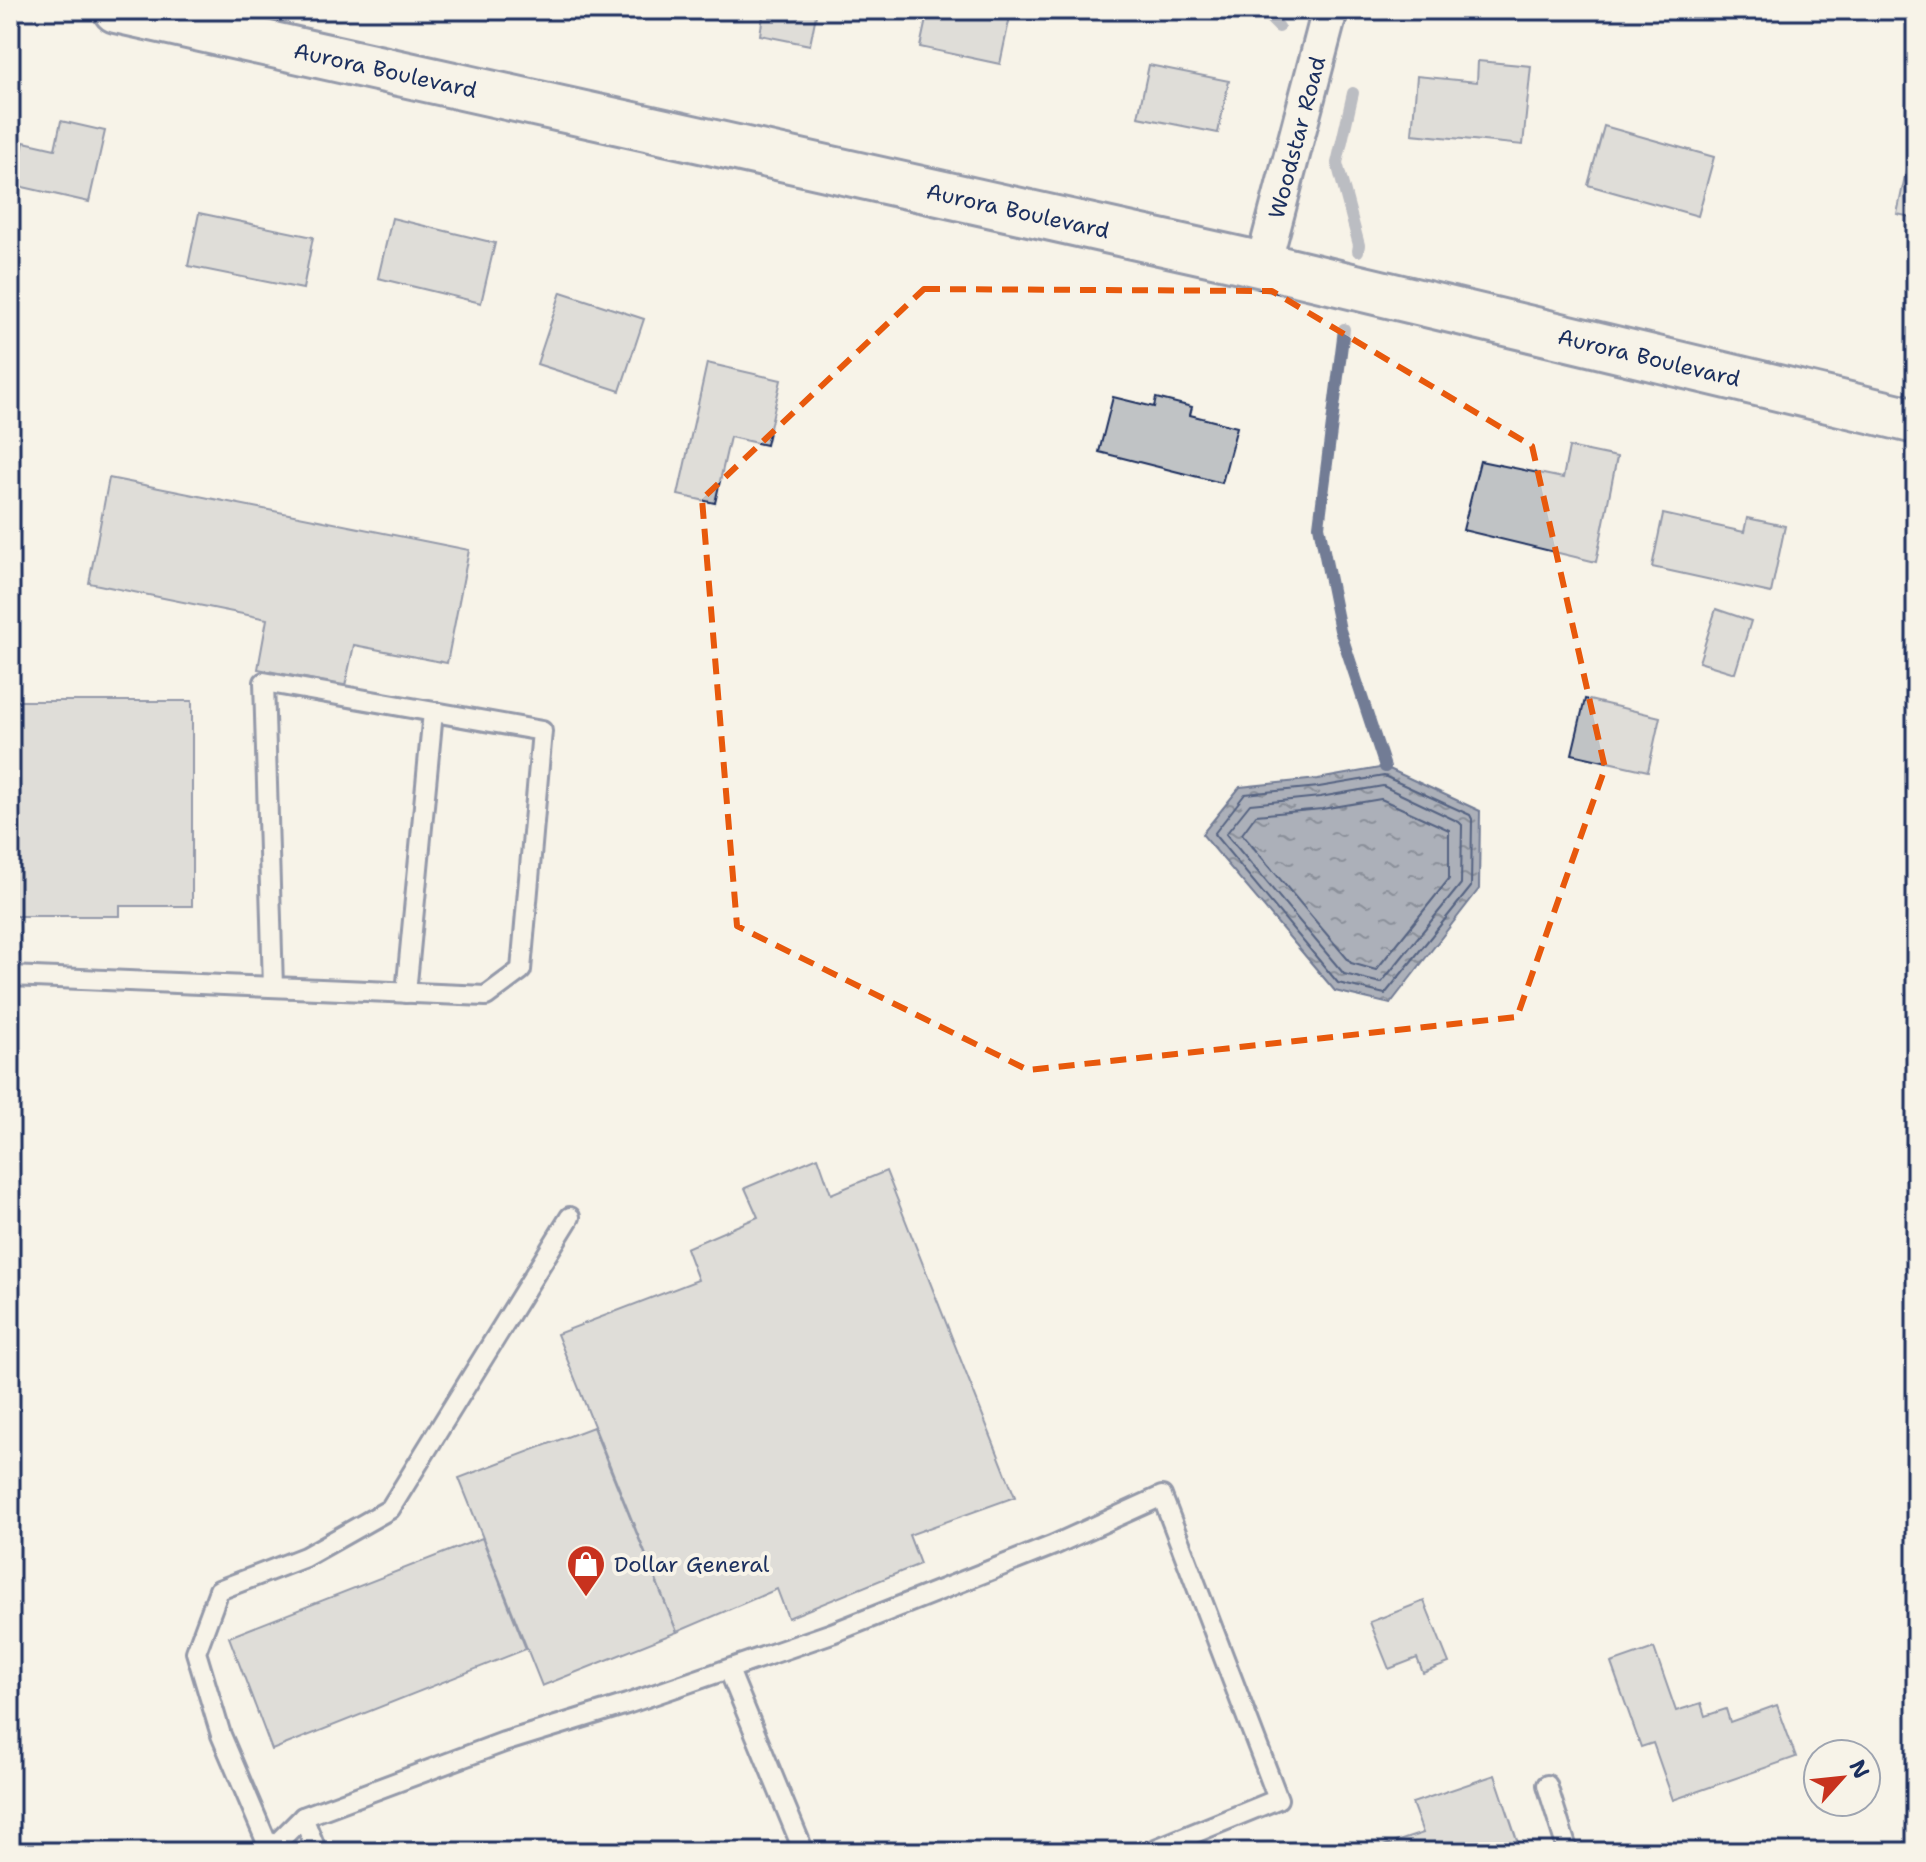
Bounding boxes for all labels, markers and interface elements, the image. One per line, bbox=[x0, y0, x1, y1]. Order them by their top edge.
street label: Aurora Boulevard bbox=[291, 36, 480, 105]
street label: Woodstar Road bbox=[1262, 53, 1332, 222]
street label: Aurora Boulevard bbox=[924, 177, 1112, 245]
street label: Aurora Boulevard bbox=[1555, 322, 1743, 394]
shop icon: Dollar General bbox=[565, 1543, 607, 1598]
place label: Dollar General bbox=[614, 1550, 770, 1579]
north arrow bbox=[1802, 1738, 1882, 1818]
text: N bbox=[1842, 1755, 1876, 1783]

